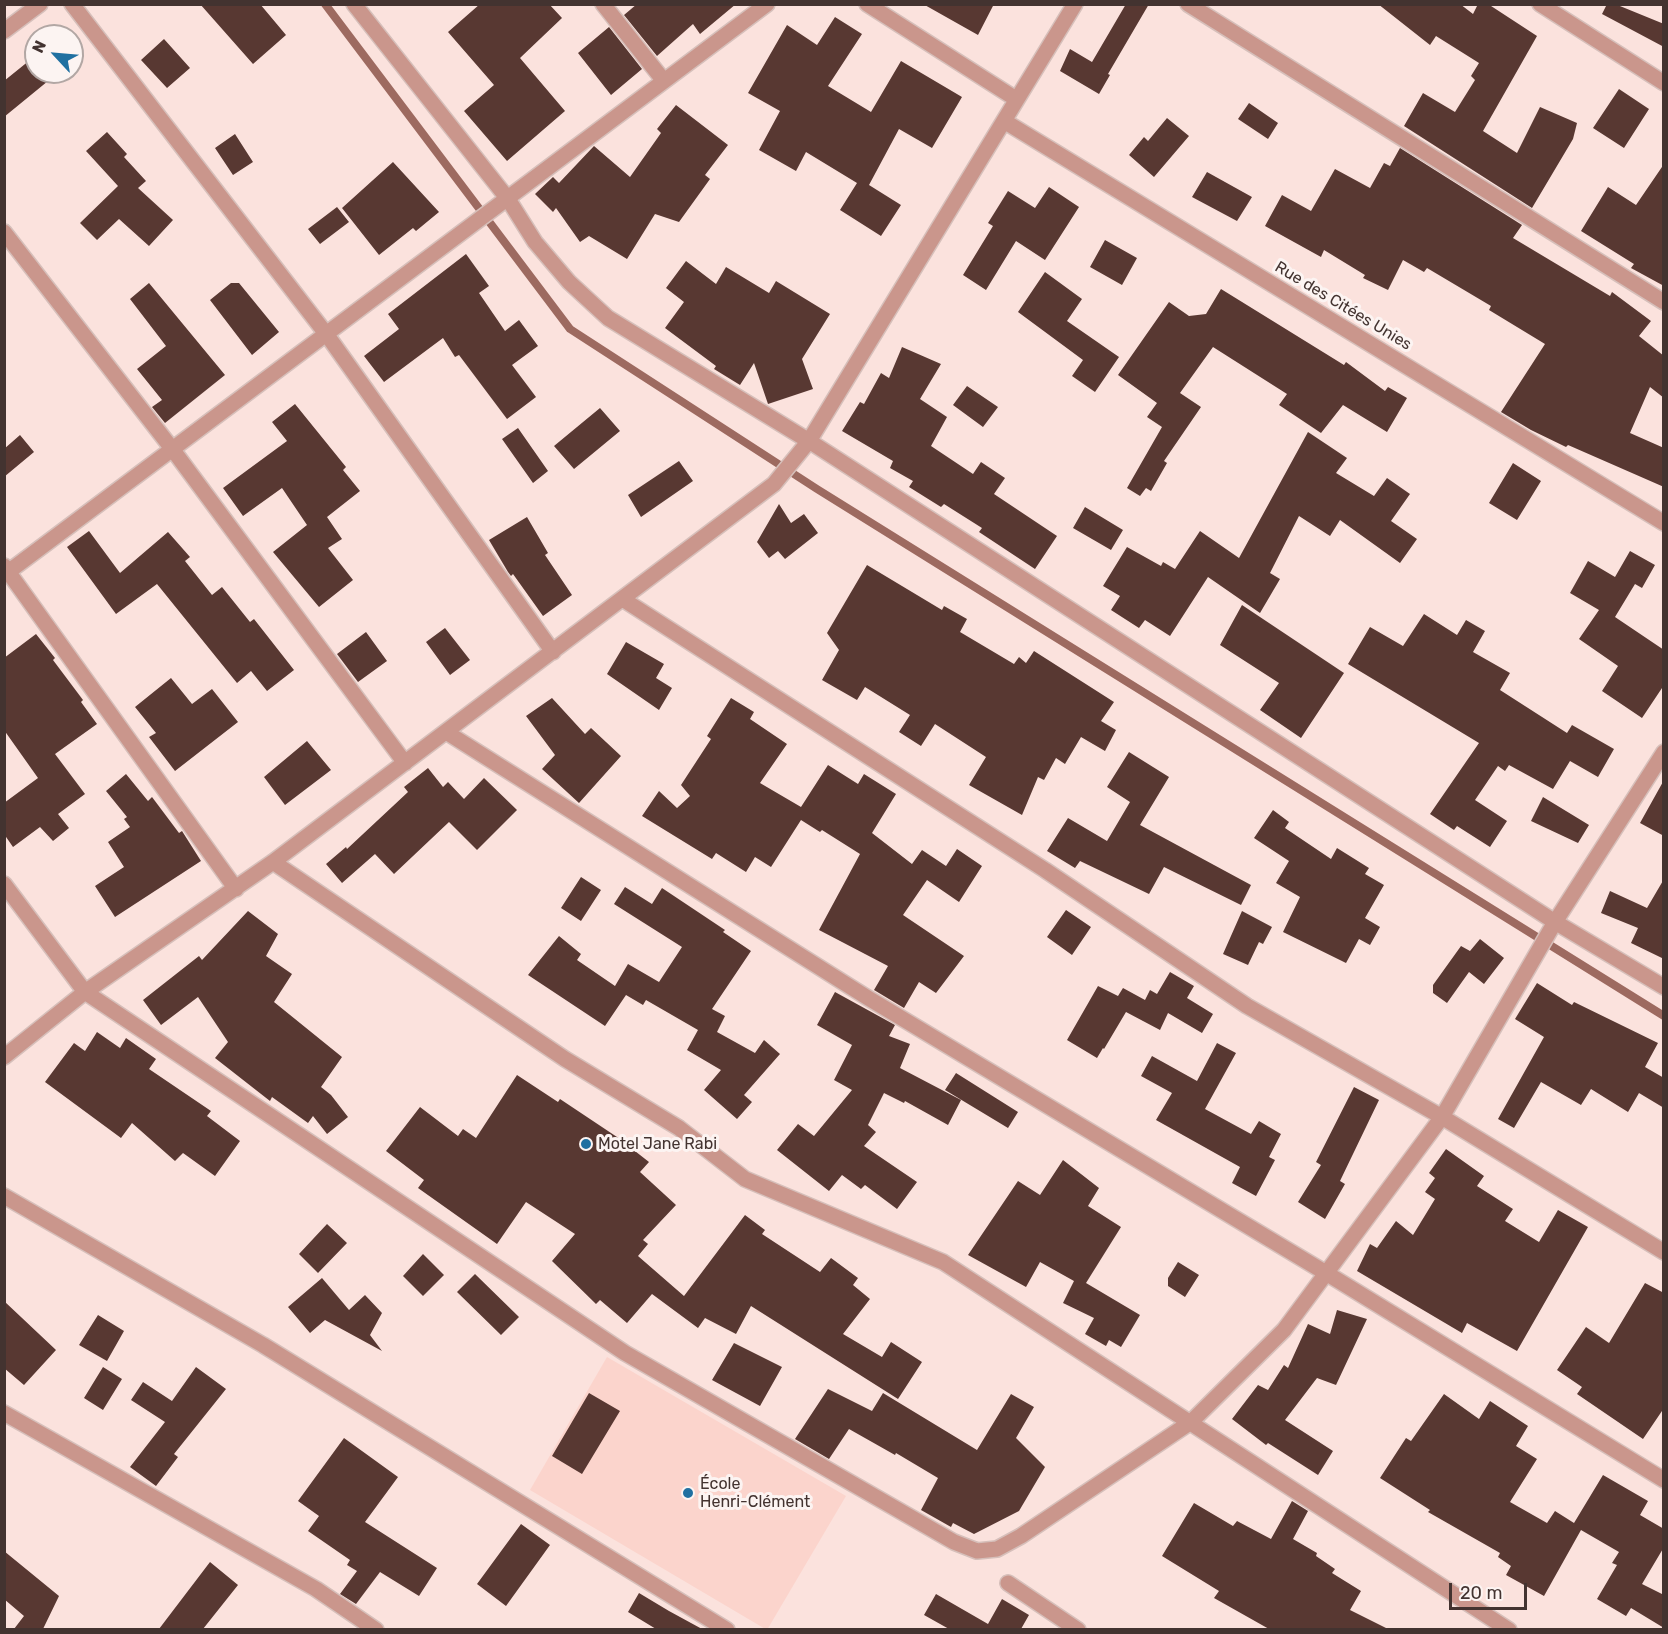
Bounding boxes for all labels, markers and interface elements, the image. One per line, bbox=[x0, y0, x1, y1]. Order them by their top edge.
north arrow bbox=[24, 24, 84, 84]
text: N bbox=[28, 37, 50, 56]
street label: Rue des Citées Unies bbox=[1271, 258, 1415, 354]
place label: Motel Jane Rabi bbox=[598, 1134, 717, 1154]
marker: Motel Jane Rabi bbox=[579, 1137, 593, 1151]
place label: École Henri-Clément bbox=[700, 1474, 810, 1512]
marker: École Henri-Clément bbox=[681, 1486, 695, 1500]
scale bar bbox=[1452, 1571, 1530, 1609]
text: 20 m bbox=[1460, 1582, 1502, 1604]

